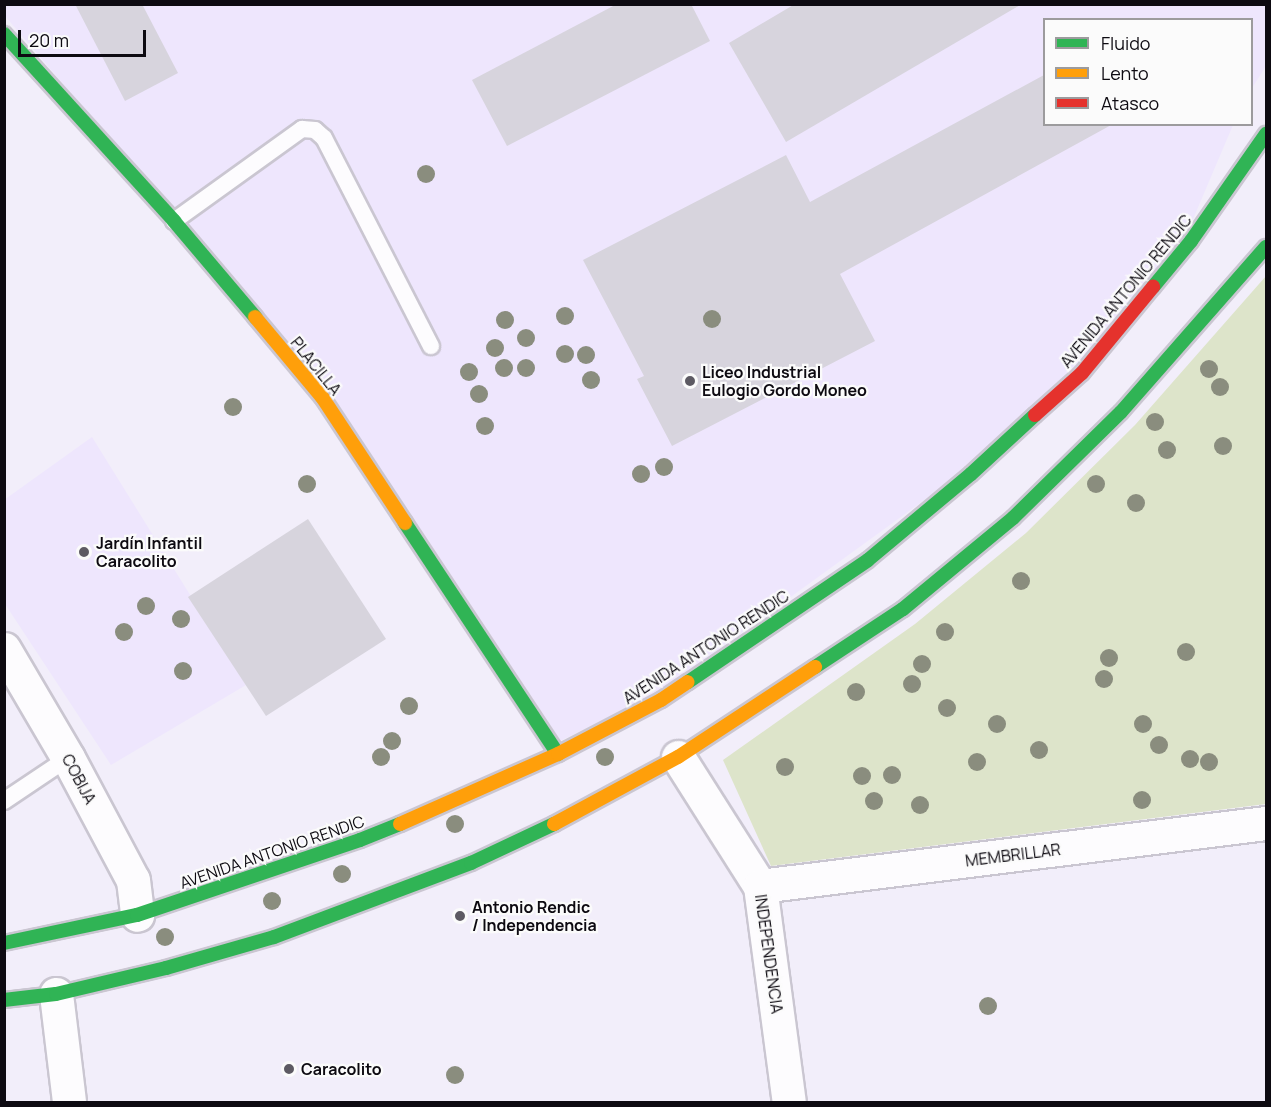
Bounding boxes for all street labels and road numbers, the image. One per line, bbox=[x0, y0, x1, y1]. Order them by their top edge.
street label: AVENIDA ANTONIO RENDIC bbox=[1056, 211, 1196, 371]
street label: PLACILLA bbox=[287, 333, 345, 399]
street label: AVENIDA ANTONIO RENDIC bbox=[619, 586, 793, 708]
street label: COBIJA bbox=[58, 751, 100, 807]
street label: AVENIDA ANTONIO RENDIC bbox=[177, 811, 367, 893]
street label: MEMBRILLAR bbox=[964, 840, 1062, 870]
street label: INDEPENDENCIA bbox=[751, 893, 787, 1015]

